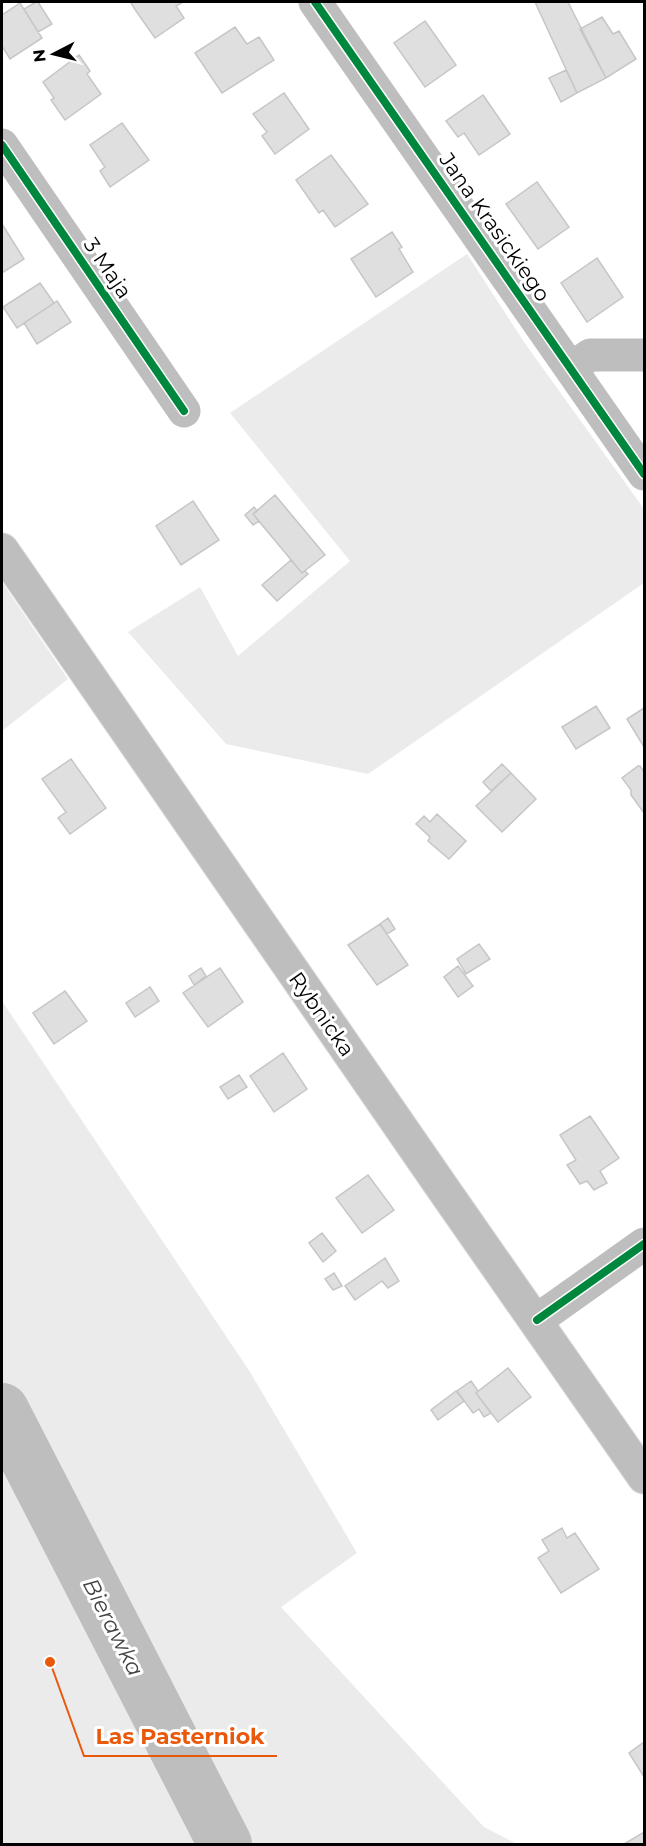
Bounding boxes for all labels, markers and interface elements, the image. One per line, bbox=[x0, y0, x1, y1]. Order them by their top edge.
north arrow bbox=[24, 24, 84, 84]
text: N bbox=[29, 48, 50, 63]
street label: Jana Krasickiego bbox=[434, 147, 556, 306]
street label: 3 Maja bbox=[79, 233, 137, 303]
street label: Rybnicka bbox=[284, 967, 360, 1061]
water label: Bierawka bbox=[77, 1574, 149, 1680]
callout: Las Pasterniok bbox=[84, 1716, 277, 1756]
text: Las Pasterniok bbox=[95, 1723, 265, 1750]

